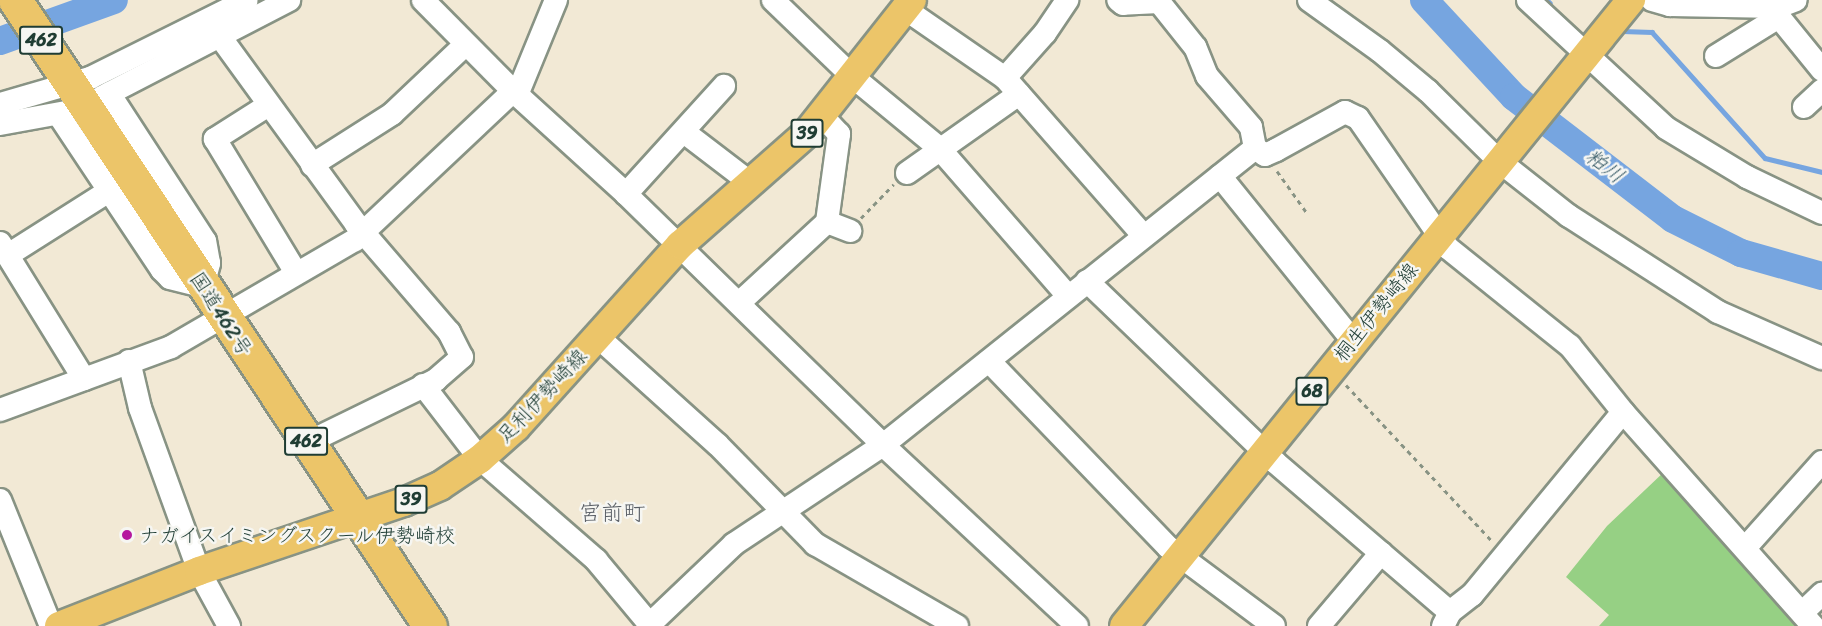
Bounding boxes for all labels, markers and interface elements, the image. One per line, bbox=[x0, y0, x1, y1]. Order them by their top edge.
road number: 462 bbox=[18, 25, 63, 55]
road number: 39 bbox=[790, 118, 824, 148]
water label: 粕川 bbox=[1581, 143, 1629, 189]
street label: 桐生伊勢崎線 bbox=[1329, 258, 1423, 366]
street label: 国道462号 bbox=[185, 267, 257, 361]
street label: 足利伊勢崎線 bbox=[492, 344, 592, 448]
road number: 68 bbox=[1294, 376, 1330, 406]
road number: 462 bbox=[284, 426, 328, 456]
road number: 39 bbox=[394, 484, 428, 514]
district label: 宮前町 bbox=[579, 500, 645, 526]
place label: ナガイスイミングスクール伊勢崎校 bbox=[139, 523, 459, 547]
marker: ナガイスイミングスクール伊勢崎校 bbox=[120, 528, 134, 542]

